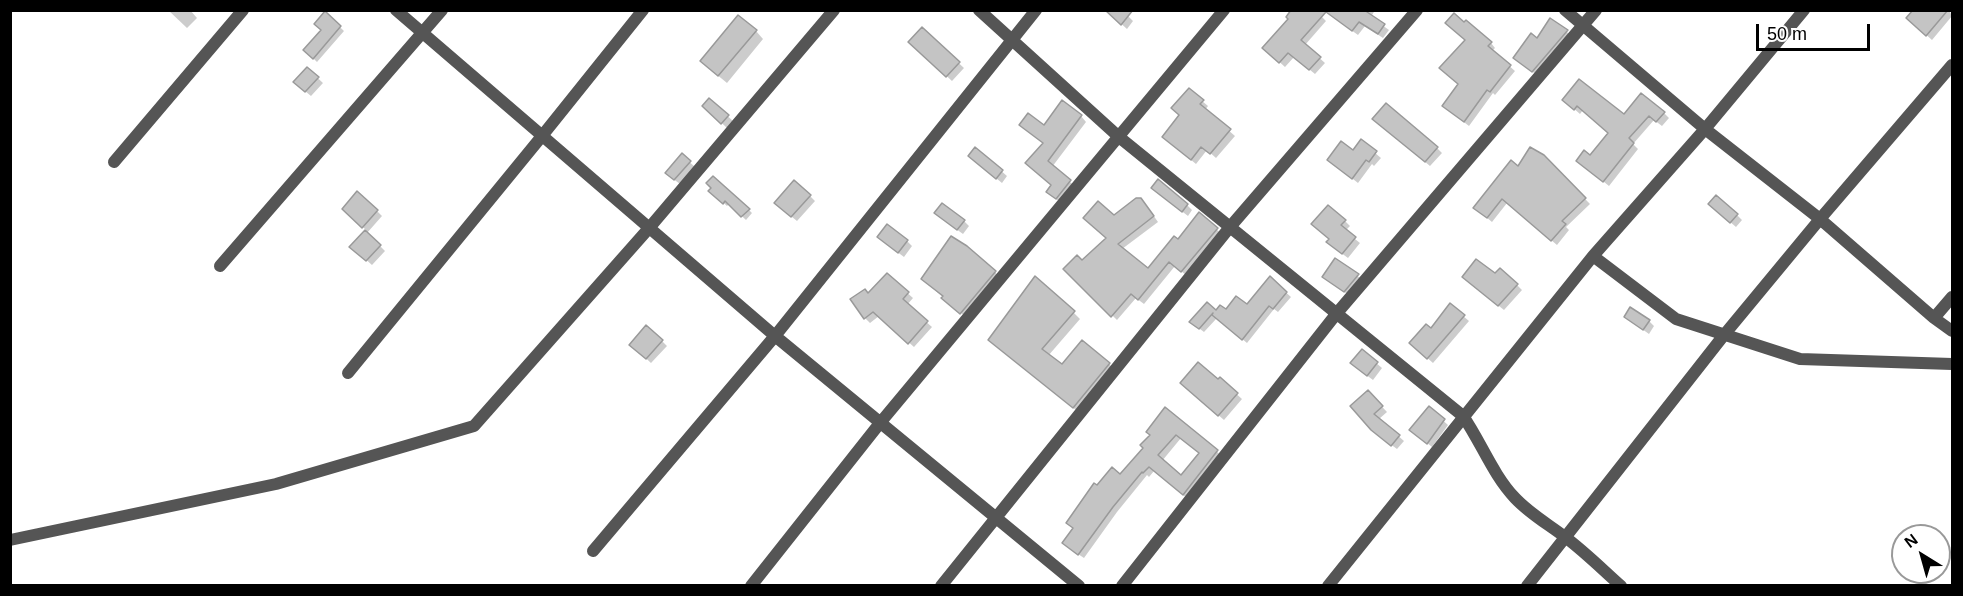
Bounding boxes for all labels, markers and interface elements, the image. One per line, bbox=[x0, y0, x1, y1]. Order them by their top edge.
scale bar bbox=[1759, 12, 1873, 50]
text: 50 m bbox=[1767, 24, 1807, 44]
north arrow bbox=[1891, 524, 1951, 584]
text: N bbox=[1901, 531, 1921, 551]

